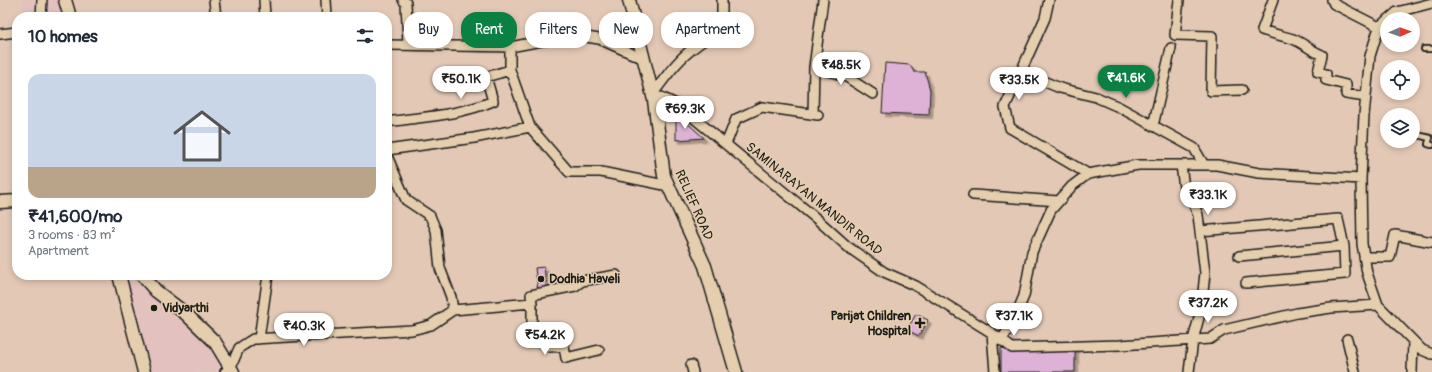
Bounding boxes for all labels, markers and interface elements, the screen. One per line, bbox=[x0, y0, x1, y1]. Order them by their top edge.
chip: Buy bbox=[404, 12, 453, 48]
chip: Rent bbox=[461, 12, 517, 48]
chip: Filters bbox=[525, 12, 591, 48]
chip: New bbox=[599, 12, 653, 48]
chip: Apartment bbox=[661, 12, 754, 48]
north arrow bbox=[1380, 12, 1420, 52]
map controls bbox=[1380, 12, 1420, 148]
icon: filters bbox=[354, 25, 376, 47]
text: 10 homes bbox=[28, 26, 98, 47]
pin: ₹48.5K bbox=[808, 52, 874, 86]
text: ₹48.5K bbox=[821, 57, 861, 73]
button: locate bbox=[1380, 60, 1420, 100]
pin: ₹41.6K bbox=[1093, 65, 1159, 99]
pin: ₹50.1K bbox=[428, 66, 494, 100]
pin: ₹33.5K bbox=[986, 67, 1052, 101]
text: ₹41.6K bbox=[1107, 70, 1145, 86]
text: ₹50.1K bbox=[441, 71, 481, 87]
text: ₹33.5K bbox=[999, 72, 1039, 88]
pin: ₹69.3K bbox=[652, 96, 718, 130]
icon: home bbox=[166, 100, 238, 172]
text: ₹69.3K bbox=[665, 101, 705, 117]
button: layers bbox=[1380, 108, 1420, 148]
street label: SAMINARAYAN MANDIR ROAD bbox=[743, 139, 885, 259]
street label: RELIEF ROAD bbox=[671, 167, 717, 243]
pin: ₹33.1K bbox=[1175, 182, 1241, 216]
text: ₹33.1K bbox=[1189, 187, 1227, 203]
text: ₹41,600/mo bbox=[28, 206, 122, 227]
text: 3 rooms · 83 m² bbox=[28, 227, 116, 243]
text: Apartment bbox=[28, 243, 89, 259]
place label: Dodhia Haveli bbox=[549, 271, 621, 287]
marker: Dodhia Haveli bbox=[536, 274, 546, 284]
pin: ₹37.2K bbox=[1175, 290, 1241, 324]
text: ₹37.2K bbox=[1188, 295, 1228, 311]
place label: Vidyarthi bbox=[162, 300, 209, 316]
marker: Vidyarthi bbox=[149, 303, 159, 313]
pin: ₹37.1K bbox=[981, 303, 1047, 337]
place label: Parijat Children Hospital bbox=[830, 308, 912, 339]
text: ₹37.1K bbox=[995, 308, 1033, 324]
pin: ₹40.3K bbox=[271, 313, 337, 347]
marker: Parijat Children Hospital bbox=[914, 317, 926, 329]
text: ₹40.3K bbox=[283, 318, 325, 334]
pin: ₹54.2K bbox=[512, 322, 578, 356]
text: ₹54.2K bbox=[525, 327, 565, 343]

